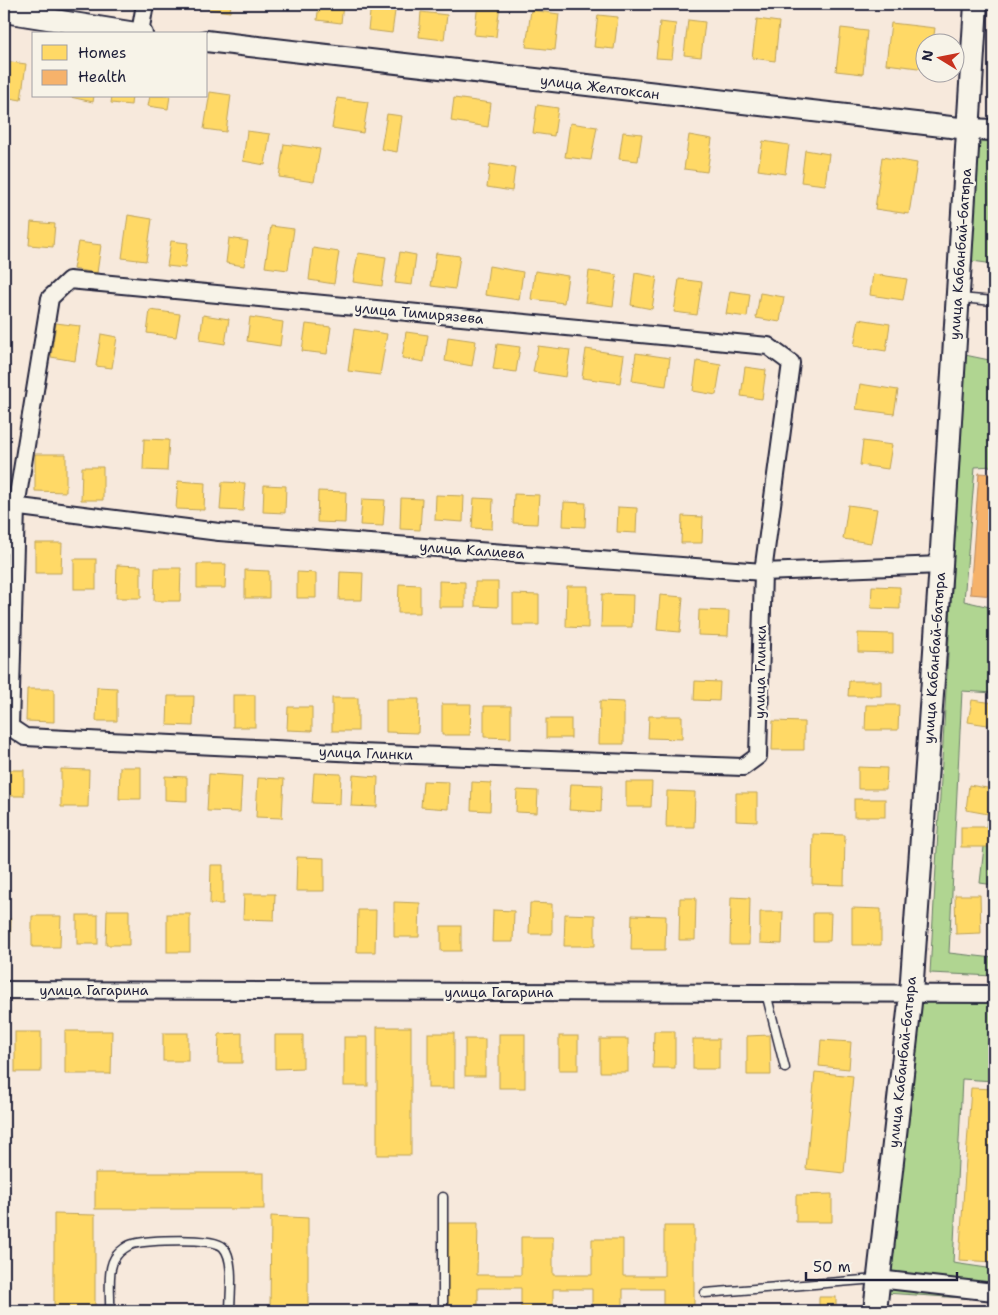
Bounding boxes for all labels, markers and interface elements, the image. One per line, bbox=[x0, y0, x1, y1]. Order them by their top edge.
legend bbox=[32, 32, 208, 98]
north arrow bbox=[916, 32, 966, 82]
text: Homes bbox=[78, 43, 126, 63]
text: N bbox=[917, 49, 937, 63]
text: Health bbox=[78, 67, 126, 87]
street label: улица Желтоксан bbox=[539, 71, 661, 103]
street label: улица Кабанбай-батыра bbox=[945, 167, 975, 341]
street label: улица Тимирязева bbox=[354, 298, 485, 328]
street label: улица Калиева bbox=[419, 537, 525, 563]
street label: улица Кабанбай-батыра bbox=[919, 571, 949, 745]
street label: улица Глинки bbox=[750, 625, 770, 719]
street label: улица Глинки bbox=[319, 742, 413, 764]
street label: улица Кабанбай-батыра bbox=[884, 975, 920, 1149]
street label: улица Гагарина bbox=[40, 981, 149, 999]
street label: улица Гагарина bbox=[445, 983, 554, 1001]
scale bar bbox=[806, 1250, 957, 1282]
text: 50 m bbox=[813, 1257, 851, 1277]

